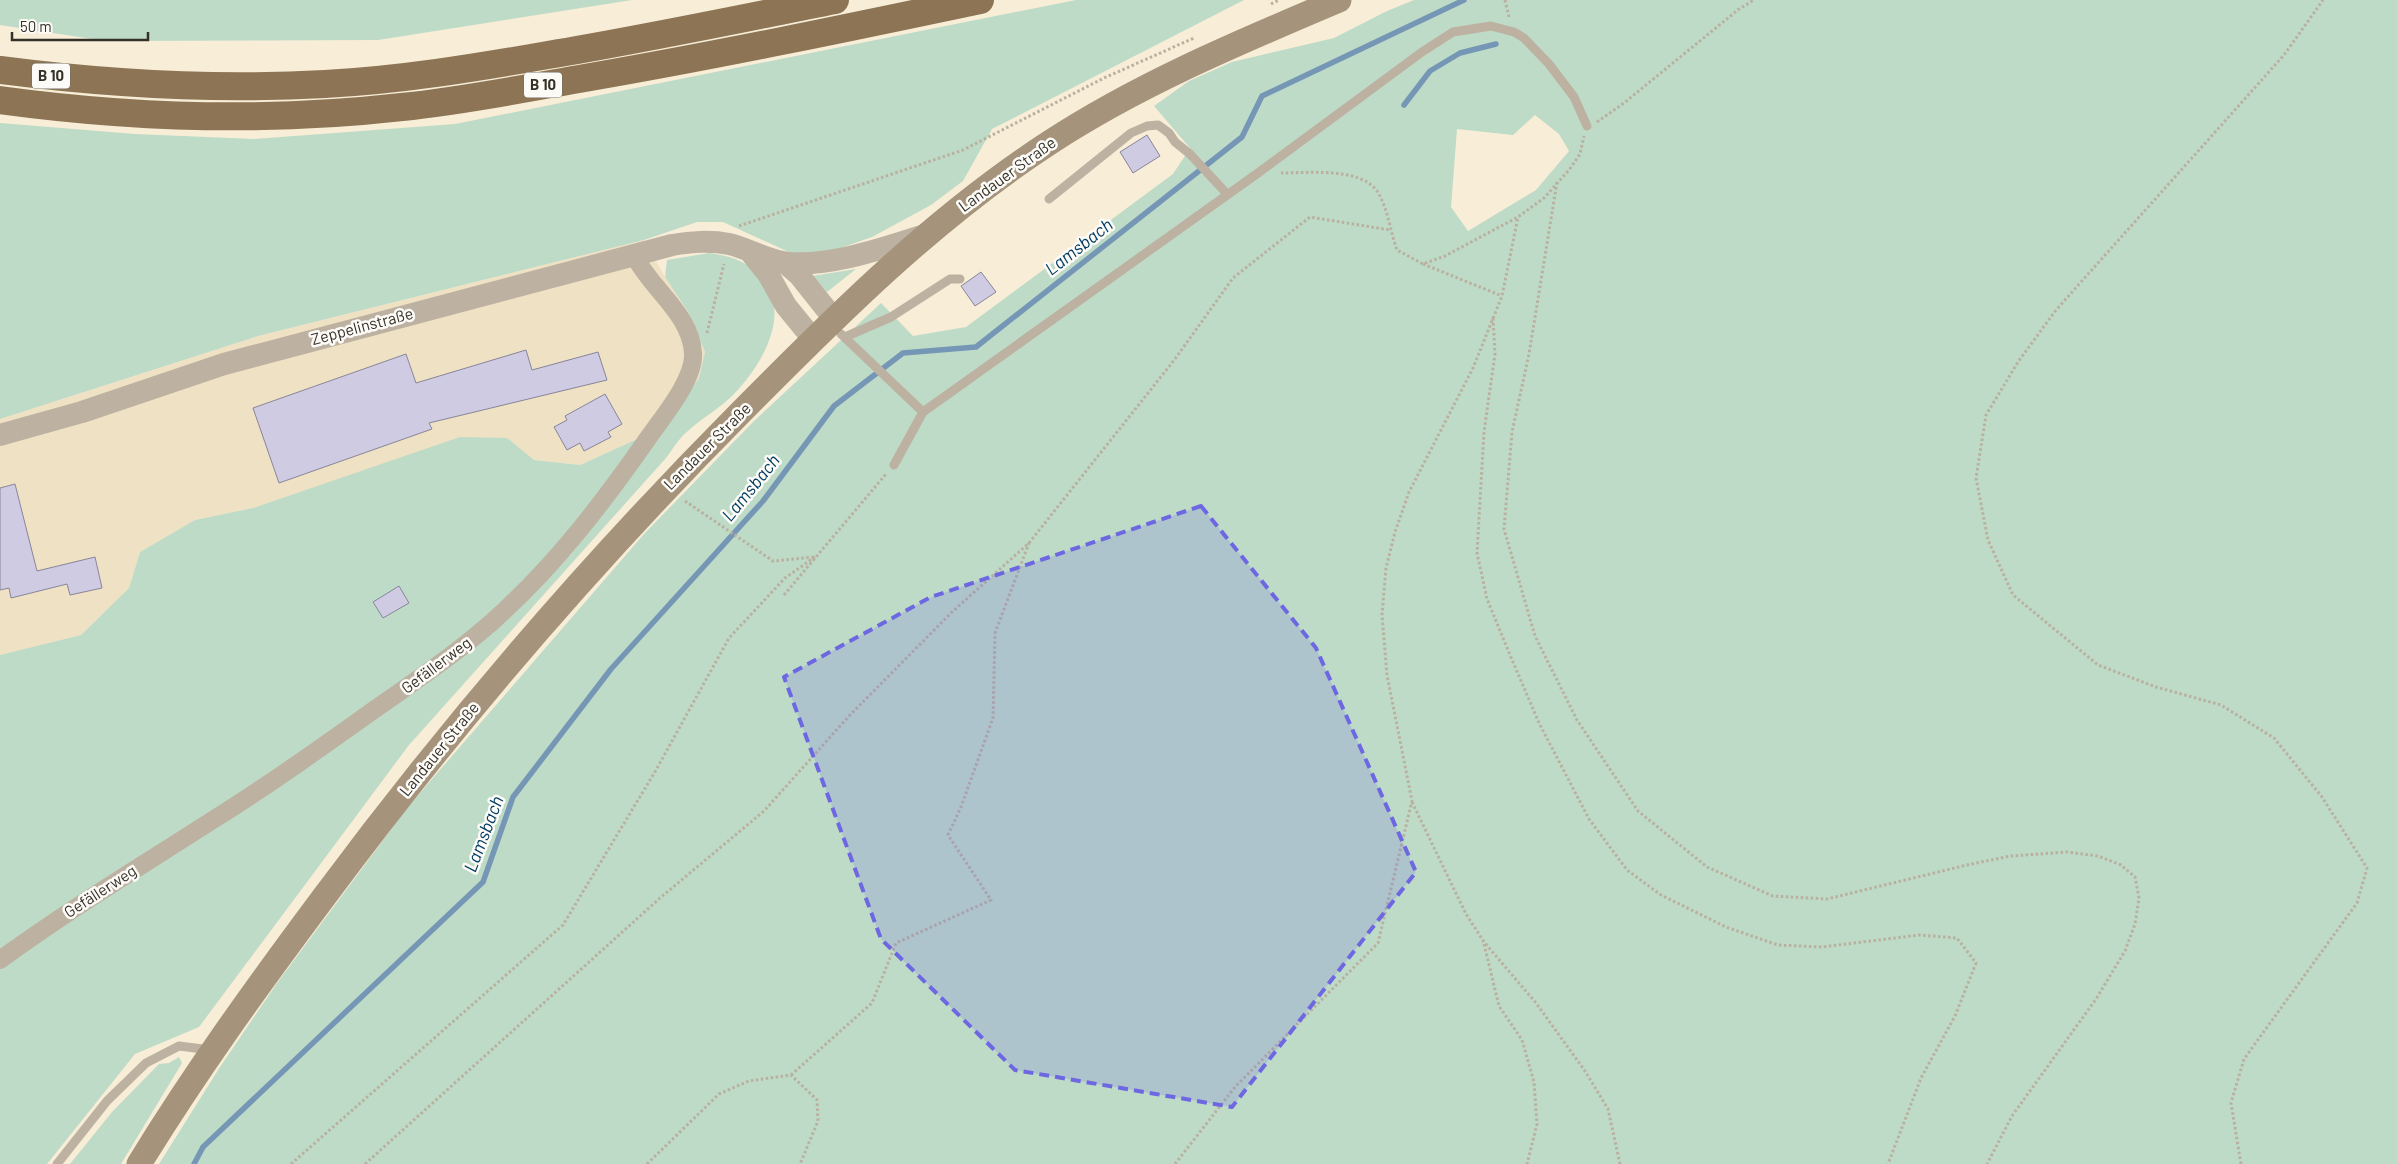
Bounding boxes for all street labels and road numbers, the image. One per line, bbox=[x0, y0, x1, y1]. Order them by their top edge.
road number: B 10 bbox=[32, 64, 70, 88]
road number: B 10 bbox=[524, 72, 562, 98]
street label: Landauer Straße bbox=[954, 132, 1059, 215]
street label: Zeppelinstraße bbox=[309, 303, 415, 348]
street label: Landauer Straße bbox=[659, 398, 754, 493]
street label: Gefällerweg bbox=[397, 632, 474, 697]
street label: Landauer Straße bbox=[395, 698, 482, 800]
street label: Gefällerweg bbox=[60, 860, 139, 921]

